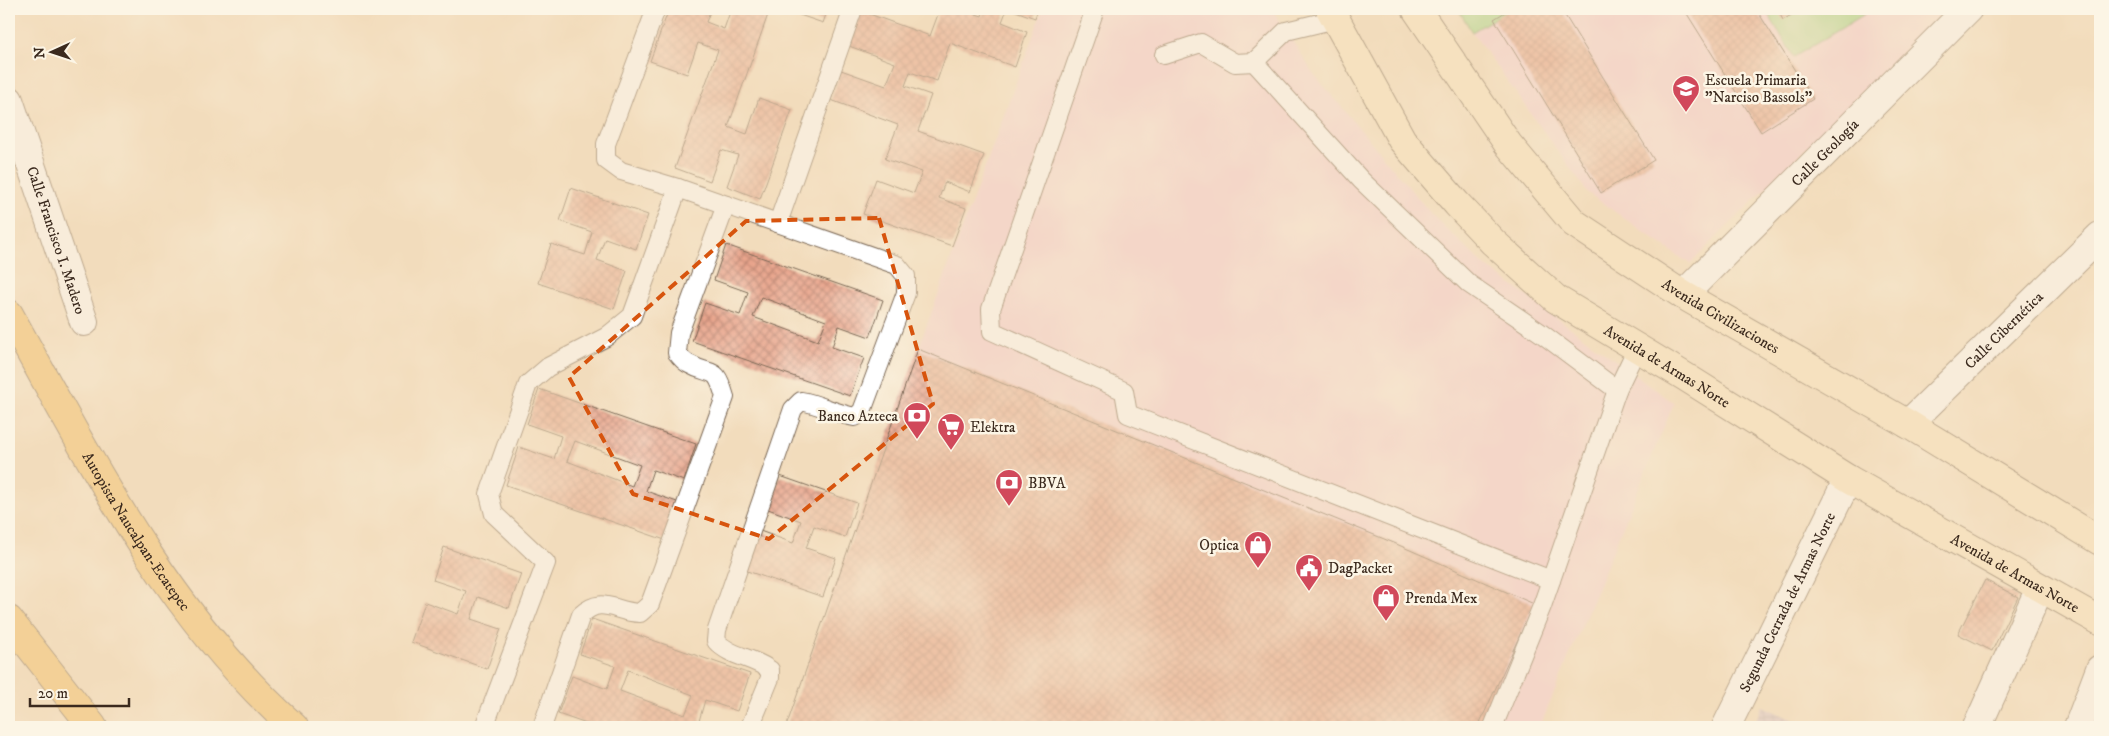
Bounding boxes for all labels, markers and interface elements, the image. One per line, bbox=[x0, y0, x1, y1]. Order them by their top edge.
north arrow bbox=[28, 28, 78, 78]
text: N bbox=[31, 46, 49, 59]
place label: Escuela Primaria "Narciso Bassols" bbox=[1705, 71, 1812, 107]
school or university icon: Escuela Primaria "Narciso Bassols" bbox=[1671, 74, 1701, 113]
street label: Calle Geología bbox=[1787, 115, 1863, 191]
street label: Calle Francisco I. Madero bbox=[22, 164, 90, 317]
street label: Avenida Civilizaciones bbox=[1658, 275, 1783, 358]
street label: Calle Cibernética bbox=[1961, 287, 2048, 373]
street label: Avenida de Armas Norte bbox=[1600, 321, 1734, 413]
bank icon: Banco Azteca bbox=[902, 401, 932, 440]
place label: Banco Azteca bbox=[817, 407, 899, 426]
supermarket icon: Elektra bbox=[936, 412, 966, 451]
place label: Elektra bbox=[970, 418, 1016, 437]
street label: Autopista Naucalpan-Ecatepec bbox=[78, 449, 194, 615]
bank icon: BBVA bbox=[994, 468, 1024, 507]
place label: BBVA bbox=[1028, 474, 1066, 493]
street label: Segunda Cerrada de Armas Norte bbox=[1736, 509, 1840, 696]
shop icon: Optica bbox=[1243, 530, 1273, 569]
street label: Avenida de Armas Norte bbox=[1947, 530, 2083, 617]
place label: Optica bbox=[1199, 536, 1240, 555]
public building icon: DagPacket bbox=[1294, 553, 1324, 592]
place label: DagPacket bbox=[1328, 559, 1393, 578]
shop icon: Prenda Mex bbox=[1371, 583, 1401, 622]
place label: Prenda Mex bbox=[1405, 589, 1478, 608]
scale bar bbox=[30, 676, 129, 708]
text: 20 m bbox=[38, 684, 68, 703]

